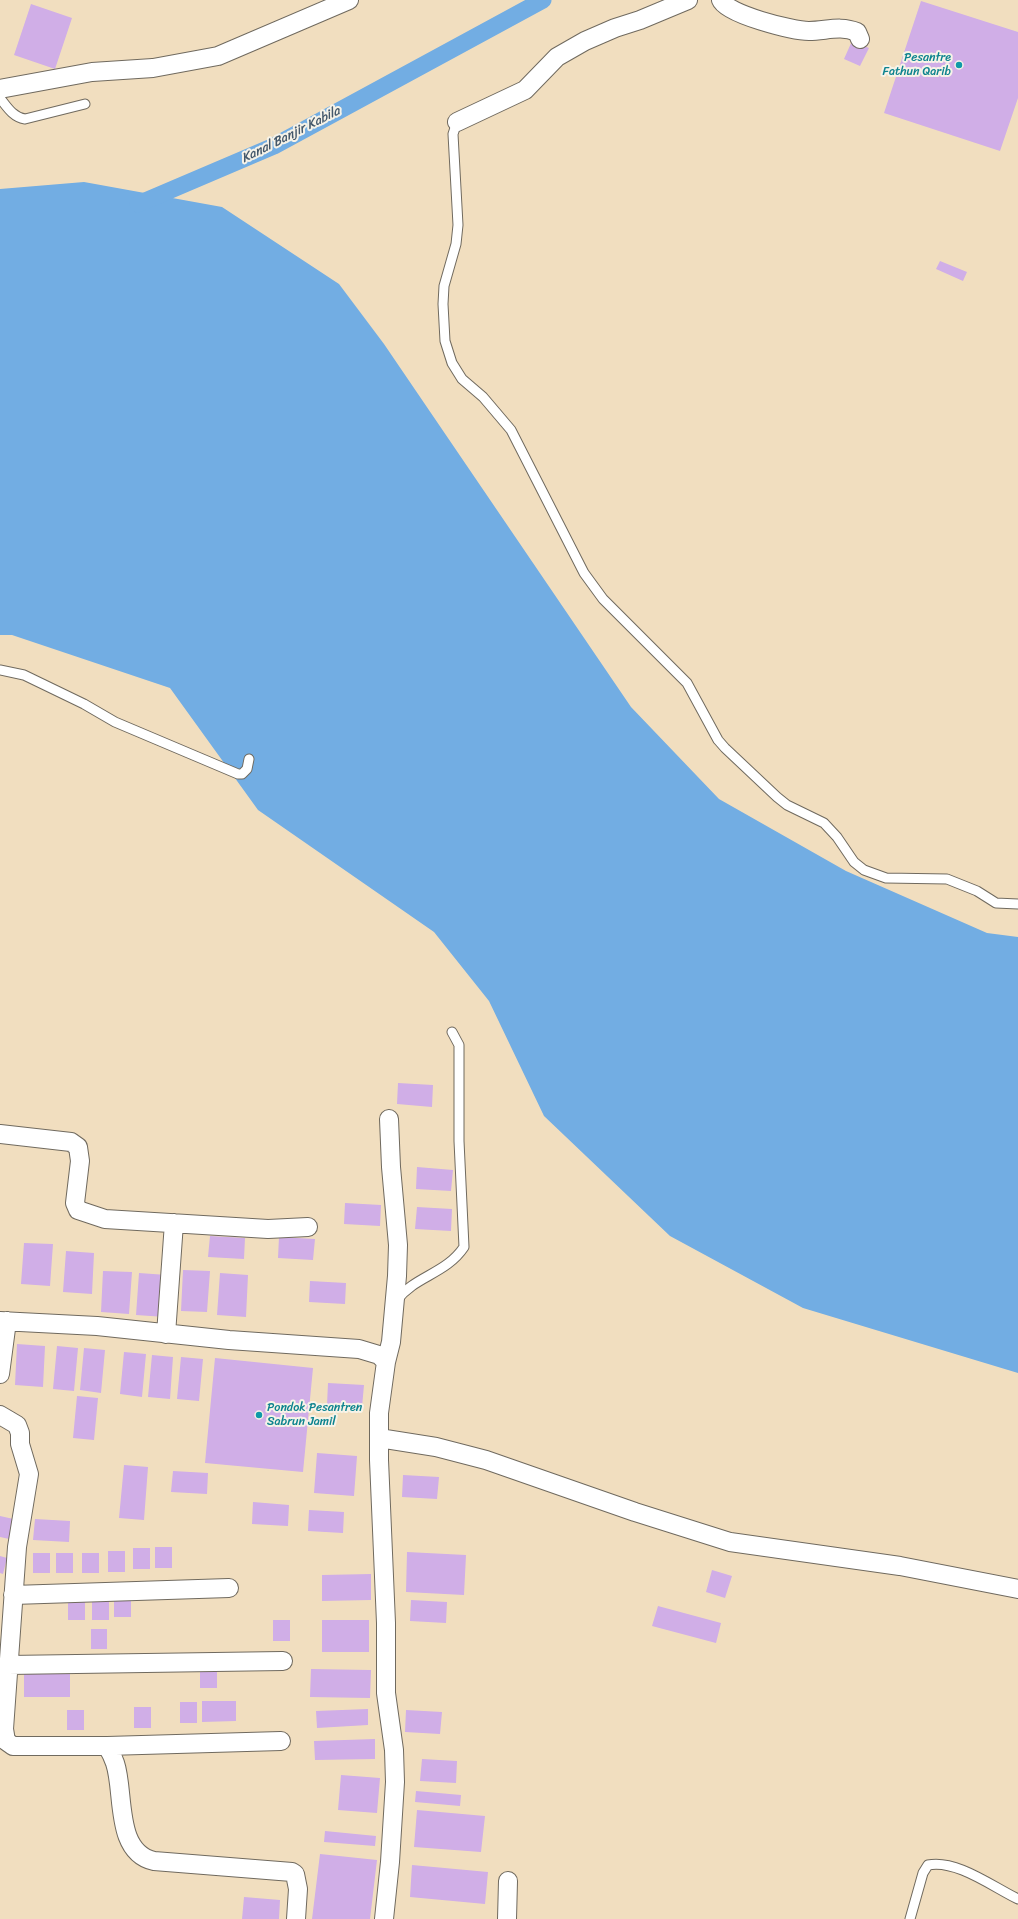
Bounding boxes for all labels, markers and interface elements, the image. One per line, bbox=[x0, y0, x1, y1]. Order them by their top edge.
place label: Pesantre Fathun Qarib bbox=[882, 51, 951, 79]
marker: Pesantre Fathun Qarib bbox=[954, 60, 964, 70]
water label: Kanal Banjir Kabila bbox=[239, 103, 343, 167]
place label: Pondok Pesantren Sabrun Jamil bbox=[267, 1401, 362, 1429]
marker: Pondok Pesantren Sabrun Jamil bbox=[254, 1410, 264, 1420]

